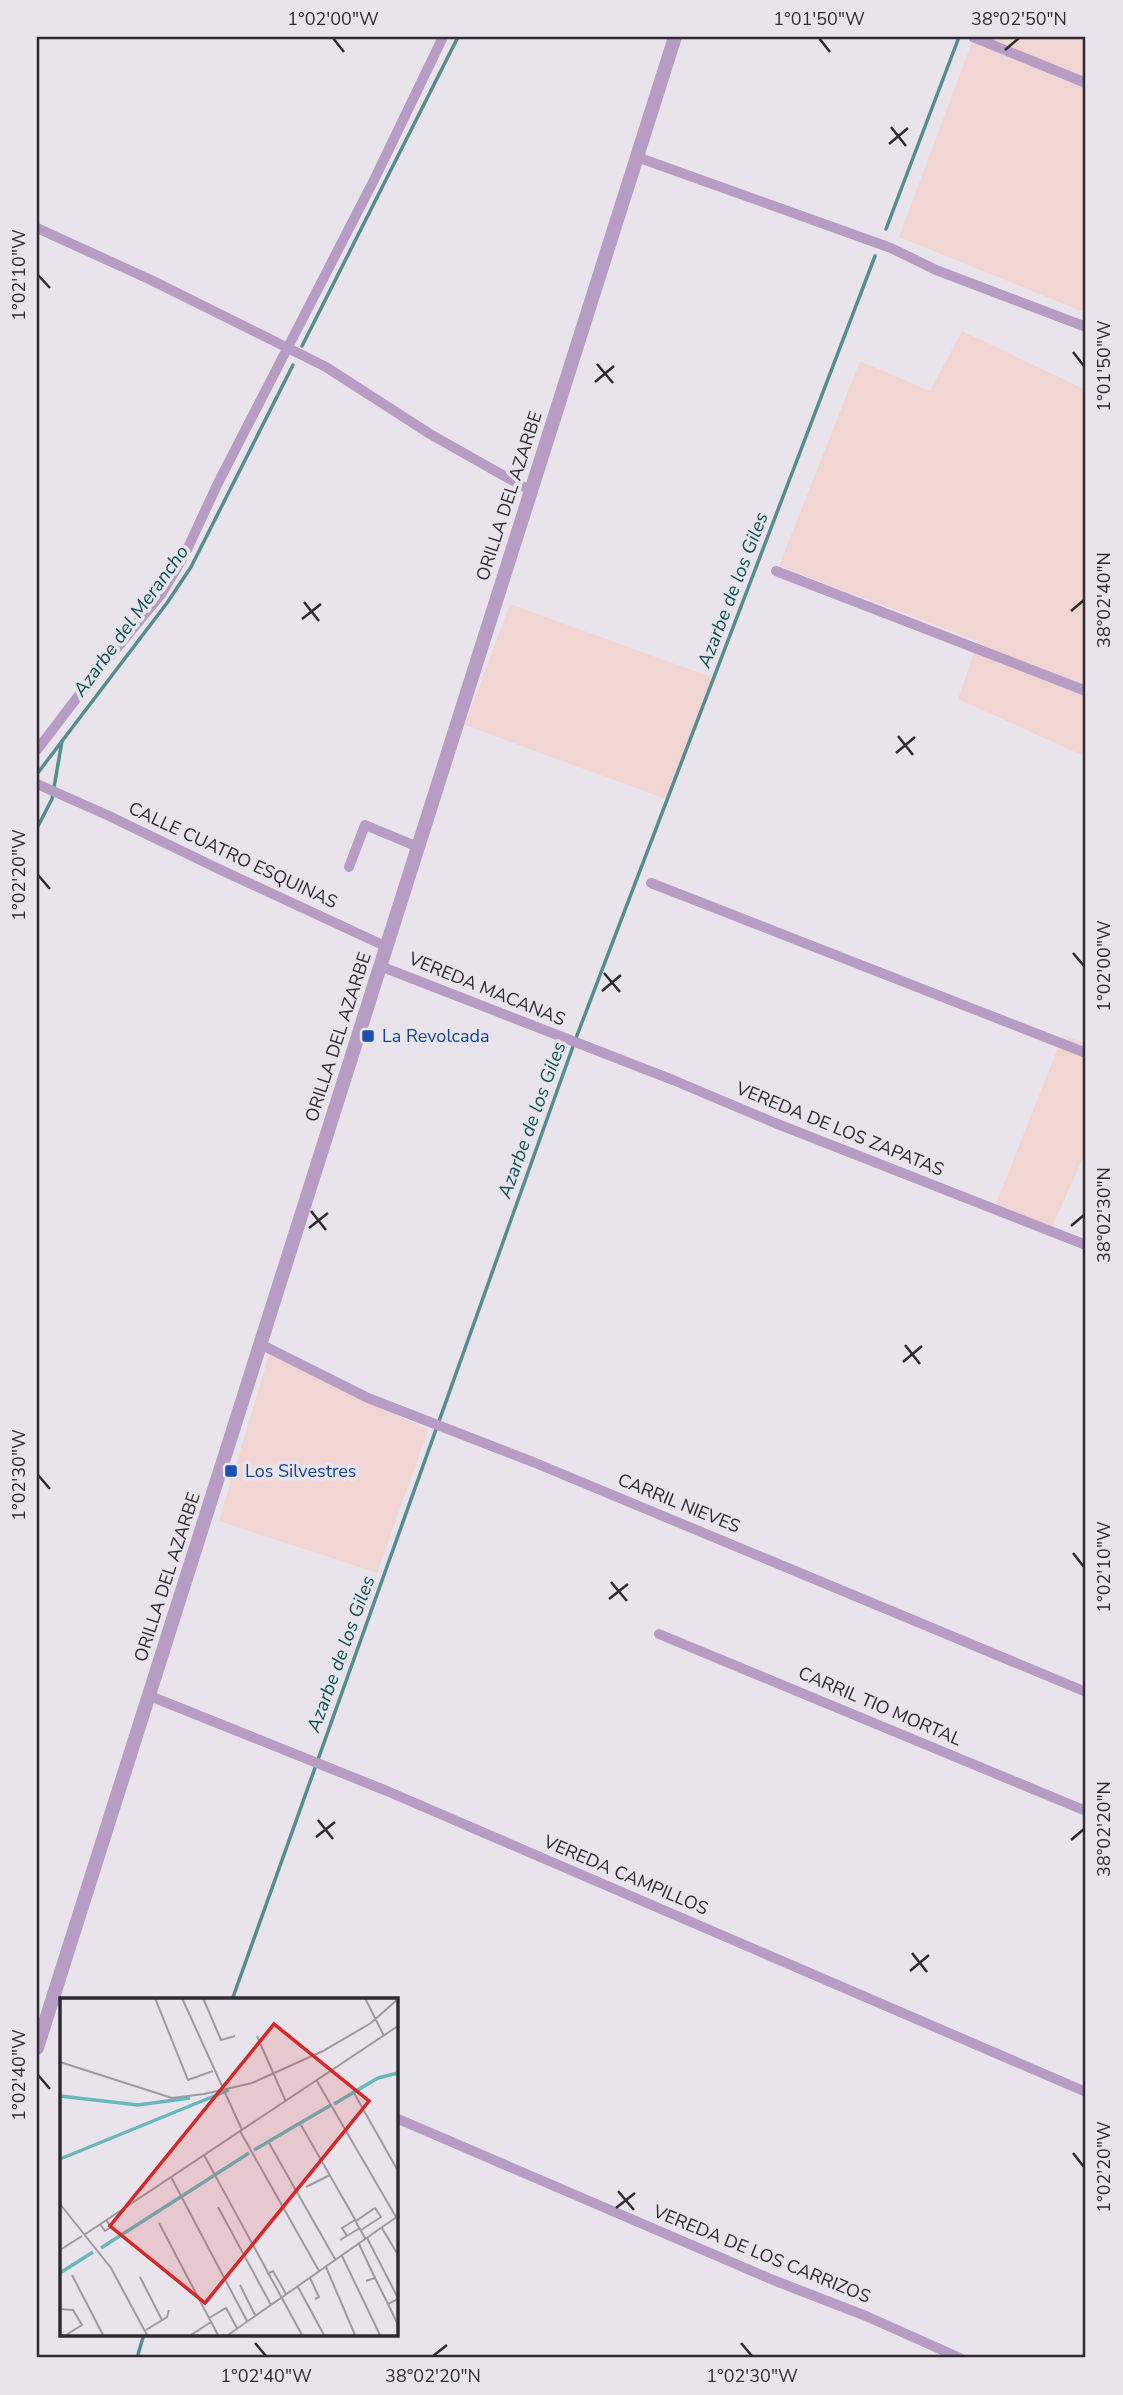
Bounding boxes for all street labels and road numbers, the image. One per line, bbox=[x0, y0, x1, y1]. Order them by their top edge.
street label: ORILLA DEL AZARBE bbox=[470, 408, 548, 584]
street label: CALLE CUATRO ESQUINAS bbox=[125, 796, 341, 914]
street label: VEREDA MACANAS bbox=[404, 946, 569, 1031]
street label: ORILLA DEL AZARBE bbox=[299, 949, 377, 1125]
street label: VEREDA DE LOS ZAPATAS bbox=[731, 1076, 948, 1182]
street label: CARRIL NIEVES bbox=[614, 1468, 744, 1538]
street label: ORILLA DEL AZARBE bbox=[128, 1489, 206, 1665]
street label: CARRIL TIO MORTAL bbox=[795, 1661, 965, 1751]
street label: VEREDA CAMPILLOS bbox=[539, 1829, 712, 1921]
street label: VEREDA DE LOS CARRIZOS bbox=[649, 2199, 874, 2309]

